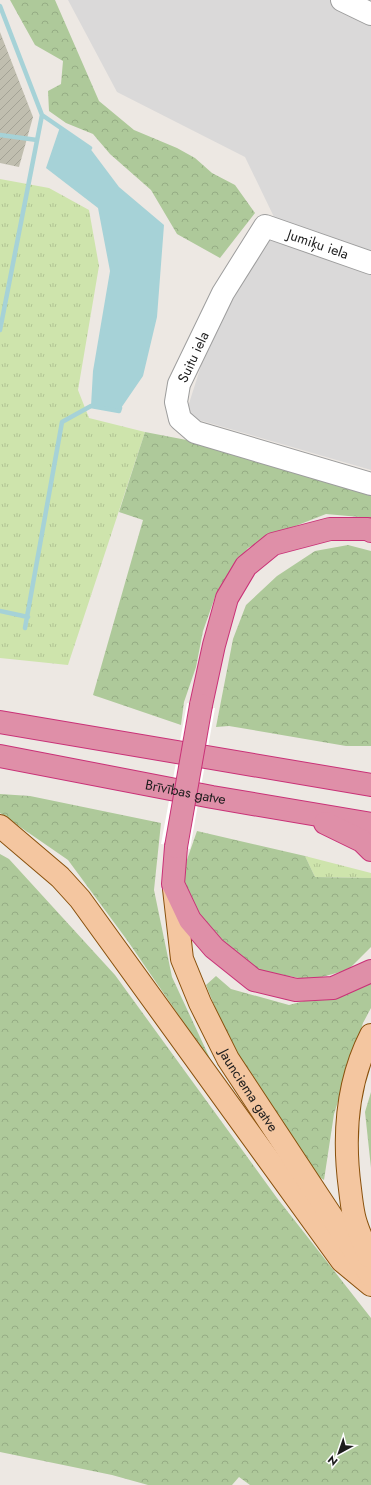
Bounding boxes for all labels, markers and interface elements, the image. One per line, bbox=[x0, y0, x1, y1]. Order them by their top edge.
street label: Jumiķu iela bbox=[282, 224, 351, 265]
street label: Suitu iela bbox=[172, 328, 214, 386]
street label: Brīvības gatve bbox=[143, 774, 228, 809]
street label: Jaunciema gatve bbox=[214, 1043, 283, 1136]
north arrow bbox=[319, 1433, 359, 1473]
text: N bbox=[324, 1452, 341, 1470]

